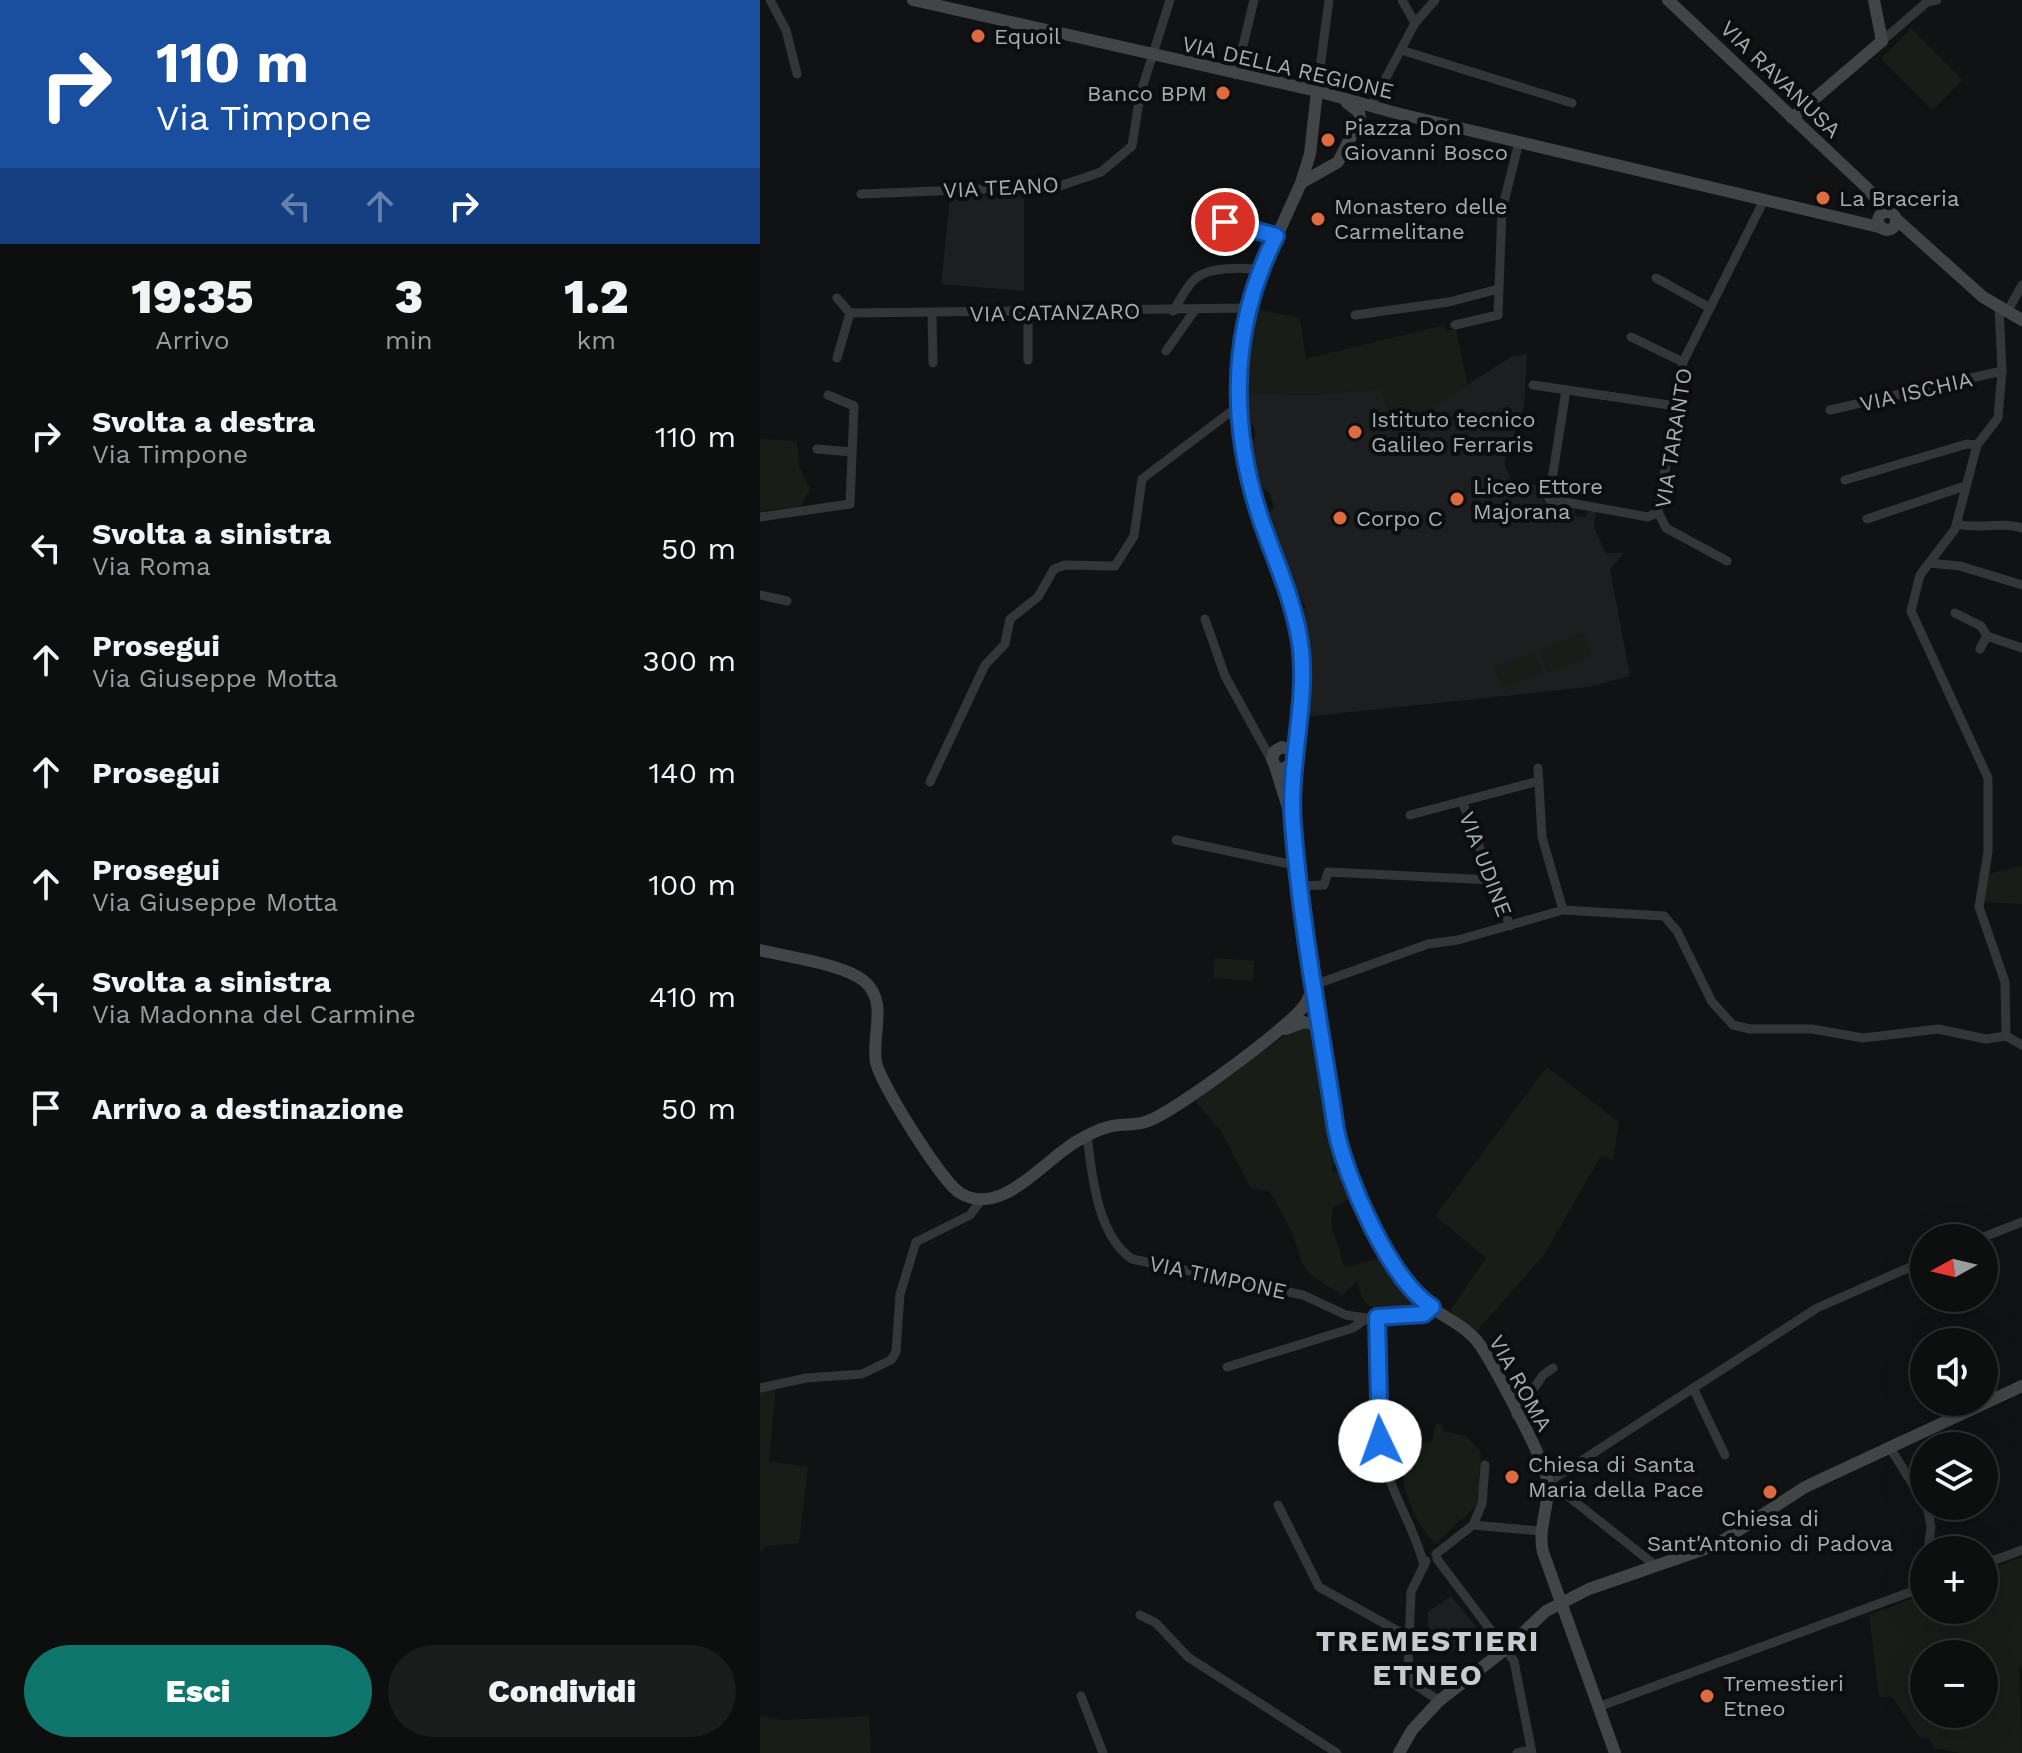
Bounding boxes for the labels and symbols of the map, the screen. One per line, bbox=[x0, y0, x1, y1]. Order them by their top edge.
street label: VIA RAVANUSA bbox=[1715, 16, 1846, 143]
place label: Equoil bbox=[994, 24, 1061, 49]
marker: Equoil bbox=[969, 27, 987, 45]
street label: VIA DELLA REGIONE bbox=[1180, 31, 1396, 104]
place label: Banco BPM bbox=[1087, 81, 1207, 106]
marker: Banco BPM bbox=[1214, 84, 1232, 102]
place label: Piazza Don Giovanni Bosco bbox=[1344, 115, 1508, 165]
marker: Piazza Don Giovanni Bosco bbox=[1319, 131, 1337, 149]
street label: VIA TEANO bbox=[943, 172, 1059, 203]
place label: La Braceria bbox=[1839, 186, 1959, 211]
pin bbox=[1191, 188, 1259, 256]
marker: La Braceria bbox=[1814, 189, 1832, 207]
place label: Monastero delle Carmelitane bbox=[1334, 194, 1507, 244]
marker: Monastero delle Carmelitane bbox=[1309, 210, 1327, 228]
street label: VIA CATANZARO bbox=[969, 299, 1141, 326]
street label: VIA TARANTO bbox=[1650, 366, 1697, 510]
street label: VIA ISCHIA bbox=[1857, 366, 1975, 417]
place label: Istituto tecnico Galileo Ferraris bbox=[1371, 407, 1535, 457]
marker: Istituto tecnico Galileo Ferraris bbox=[1346, 423, 1364, 441]
place label: Liceo Ettore Majorana bbox=[1473, 474, 1603, 524]
marker: Liceo Ettore Majorana bbox=[1448, 490, 1466, 508]
place label: Corpo C bbox=[1356, 506, 1443, 531]
marker: Corpo C bbox=[1331, 509, 1349, 527]
street label: VIA UDINE bbox=[1454, 808, 1517, 920]
north arrow bbox=[1910, 1224, 1998, 1312]
street label: VIA TIMPONE bbox=[1147, 1251, 1289, 1304]
street label: VIA ROMA bbox=[1484, 1331, 1557, 1436]
position arrow bbox=[1338, 1399, 1422, 1483]
place label: Chiesa di Santa Maria della Pace bbox=[1528, 1452, 1704, 1502]
marker: Chiesa di Santa Maria della Pace bbox=[1503, 1468, 1521, 1486]
marker: Chiesa di Sant'Antonio di Padova bbox=[1761, 1483, 1779, 1501]
place label: Chiesa di Sant'Antonio di Padova bbox=[1647, 1506, 1893, 1556]
district label: TREMESTIERI ETNEO bbox=[1316, 1623, 1540, 1692]
place label: Tremestieri Etneo bbox=[1723, 1671, 1844, 1721]
marker: Tremestieri Etneo bbox=[1698, 1687, 1716, 1705]

